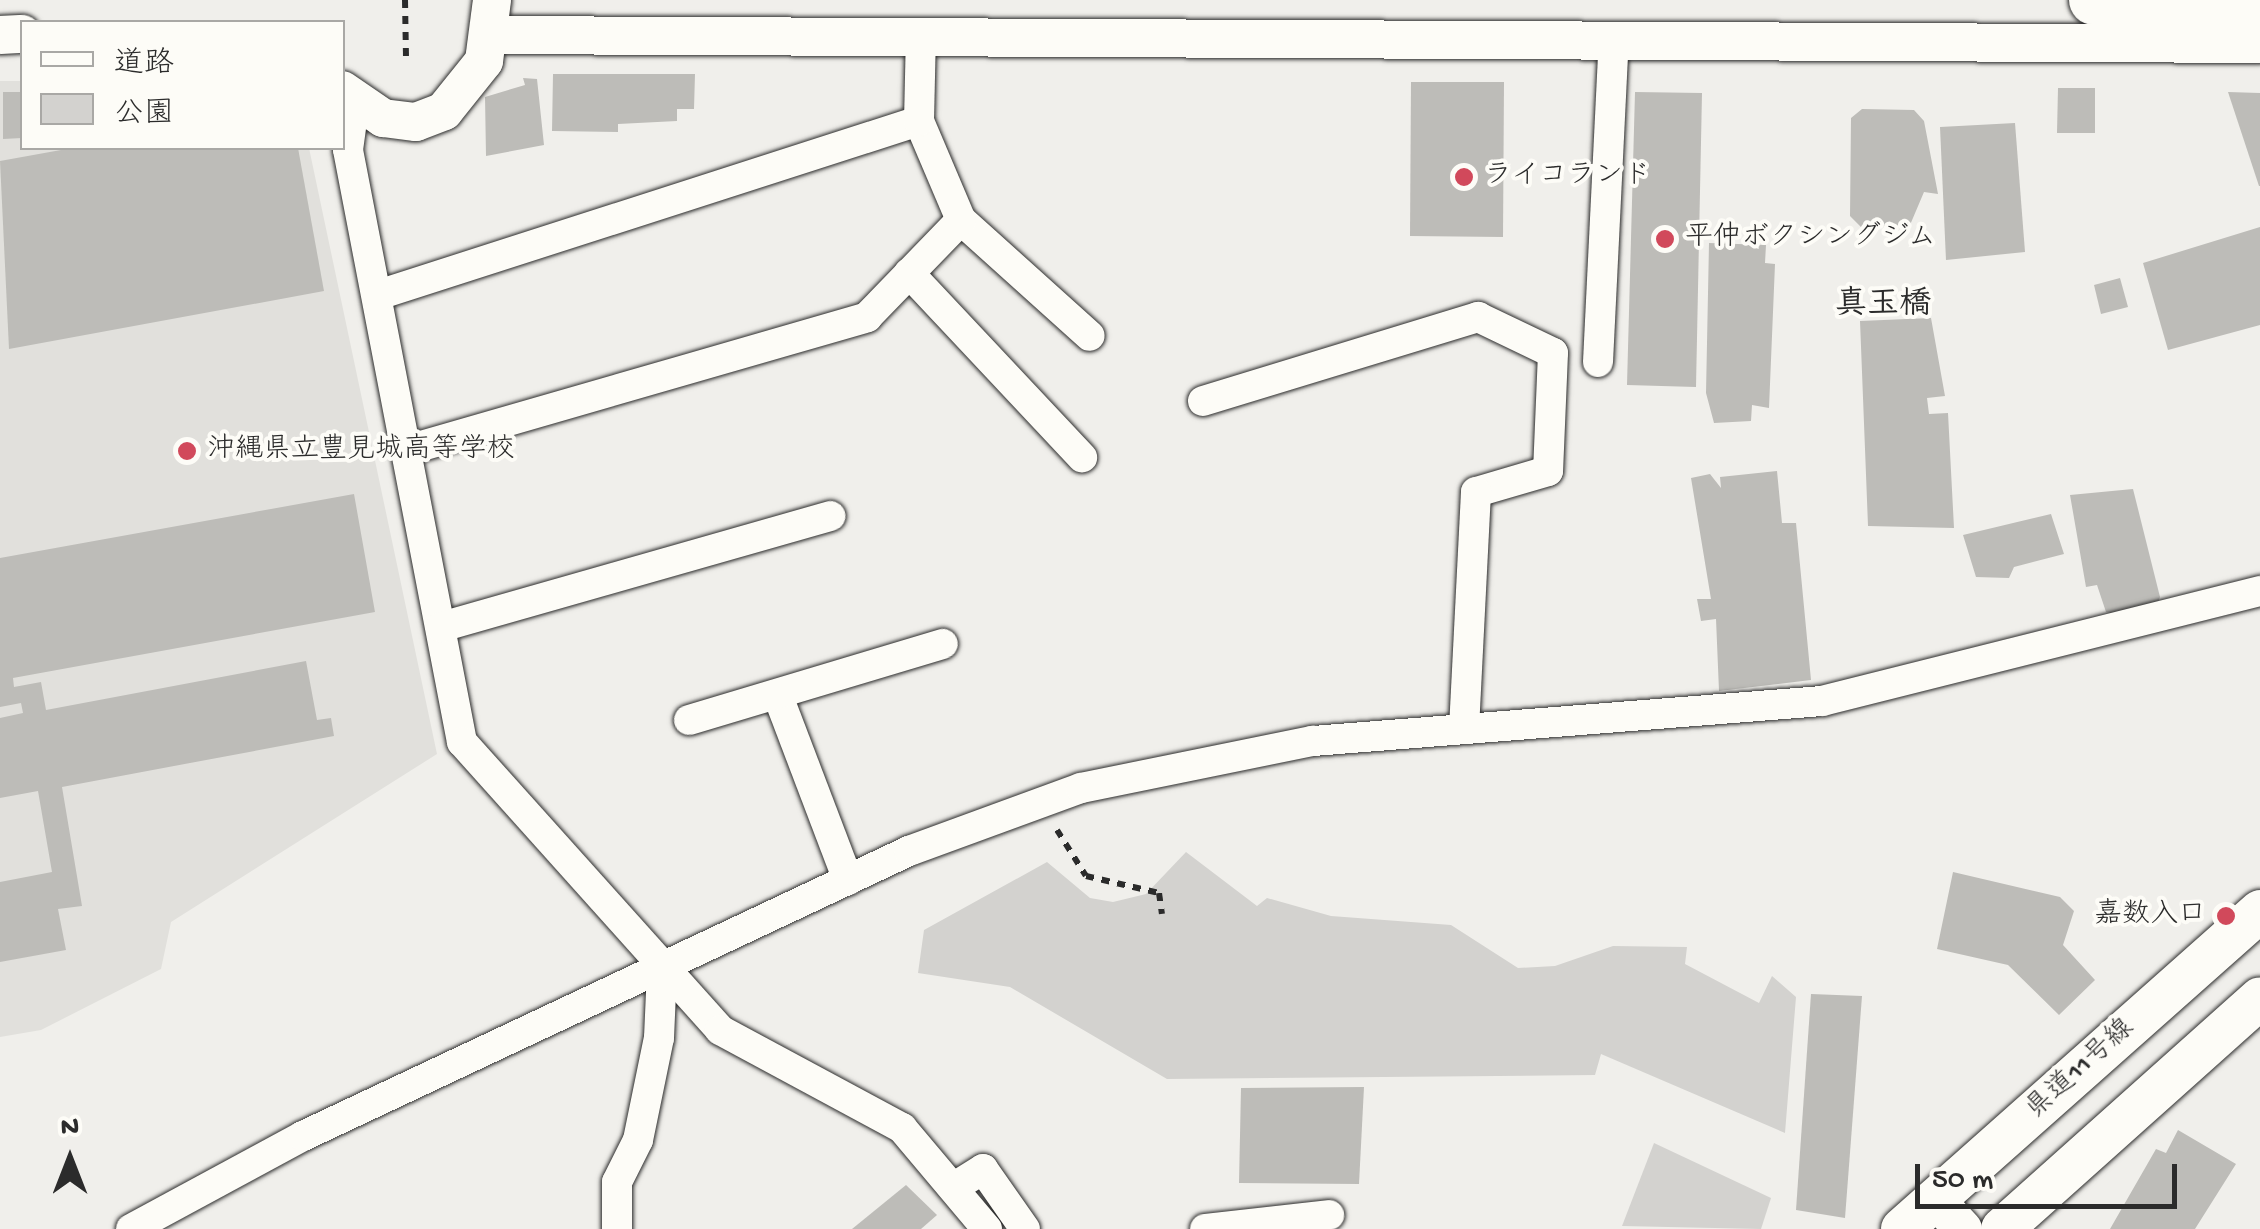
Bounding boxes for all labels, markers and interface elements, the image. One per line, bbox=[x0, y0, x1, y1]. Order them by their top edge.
legend bbox=[20, 20, 345, 150]
text: 道路 bbox=[114, 48, 174, 83]
text: 公園 bbox=[114, 98, 174, 133]
place label: ライコランド bbox=[1484, 160, 1652, 194]
marker: ライコランド bbox=[1453, 166, 1475, 188]
place label: 平仲ボクシングジム bbox=[1685, 222, 1937, 256]
marker: 平仲ボクシングジム bbox=[1654, 228, 1676, 250]
district label: 真玉橋 bbox=[1835, 287, 1931, 325]
place label: 沖縄県立豊見城高等学校 bbox=[207, 434, 515, 468]
marker: 沖縄県立豊見城高等学校 bbox=[176, 440, 198, 462]
place label: 嘉数入口 bbox=[2094, 899, 2206, 933]
marker: 嘉数入口 bbox=[2215, 905, 2237, 927]
street label: 県道11号線 bbox=[2020, 1012, 2142, 1128]
north arrow bbox=[20, 1109, 120, 1209]
text: N bbox=[61, 1112, 79, 1145]
scale bar bbox=[1920, 1144, 2182, 1206]
text: 50 m bbox=[1932, 1164, 1993, 1199]

